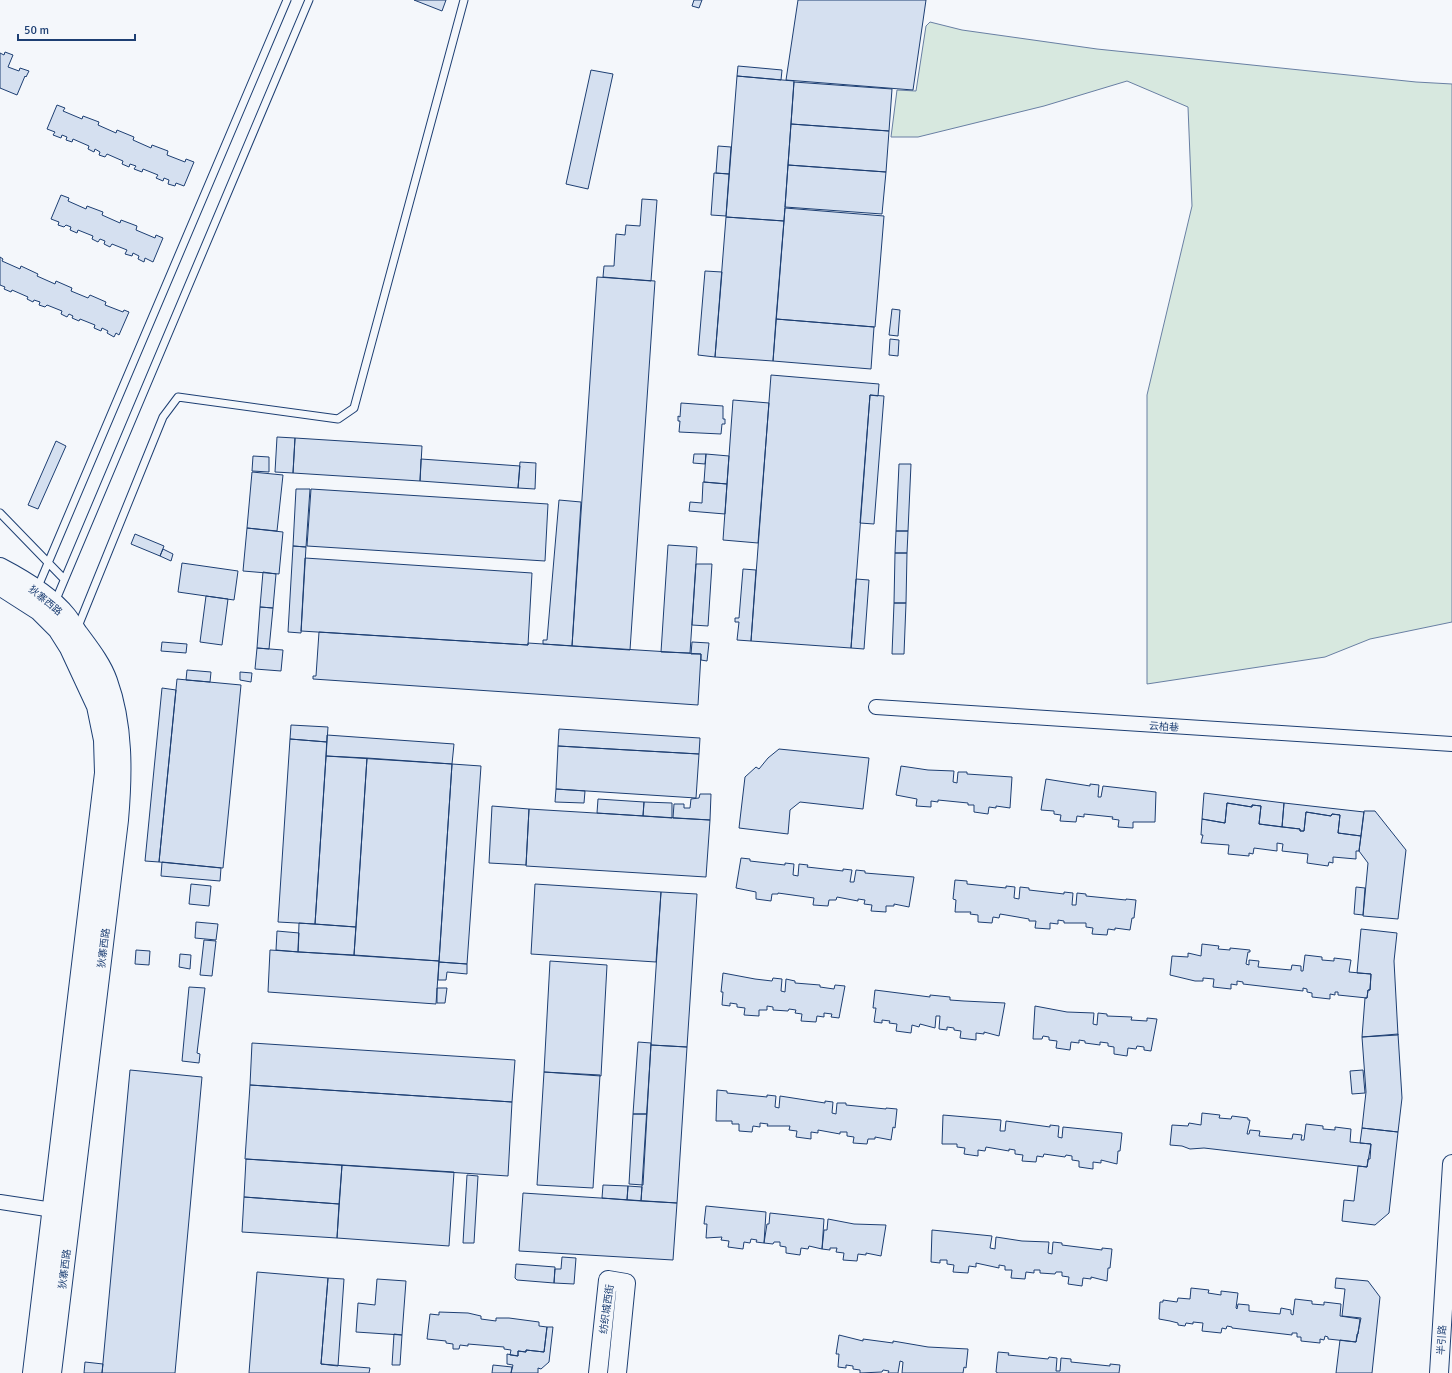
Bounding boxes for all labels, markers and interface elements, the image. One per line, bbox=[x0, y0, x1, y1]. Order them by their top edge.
scale bar bbox=[18, 16, 135, 42]
text: 50 m bbox=[24, 23, 49, 38]
street label: 狄寨西路 bbox=[26, 583, 65, 618]
street label: 云柏巷 bbox=[1149, 720, 1179, 734]
street label: 狄寨西路 bbox=[96, 928, 112, 969]
street label: 狄寨西路 bbox=[57, 1249, 73, 1290]
street label: 纺织城西街 bbox=[598, 1284, 616, 1335]
street label: 半引路 bbox=[1435, 1325, 1449, 1355]

